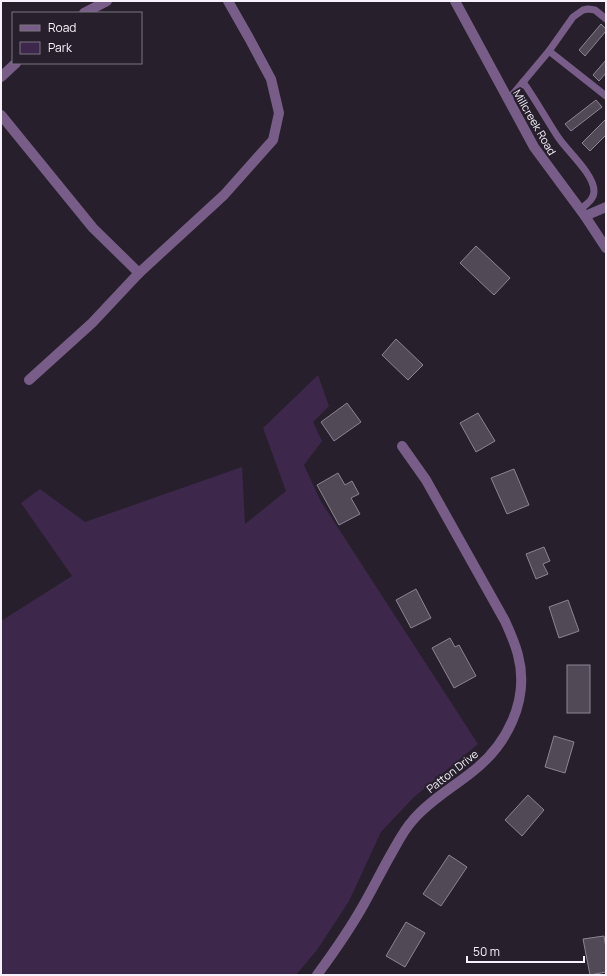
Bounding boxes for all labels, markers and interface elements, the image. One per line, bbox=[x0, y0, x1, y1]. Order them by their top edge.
legend bbox=[12, 12, 142, 64]
text: Road bbox=[48, 19, 76, 36]
text: Park bbox=[48, 39, 73, 56]
street label: Millcreek Road bbox=[510, 86, 560, 158]
street label: Patton Drive bbox=[423, 746, 481, 796]
scale bar bbox=[467, 938, 584, 964]
text: 50 m bbox=[473, 943, 500, 960]

